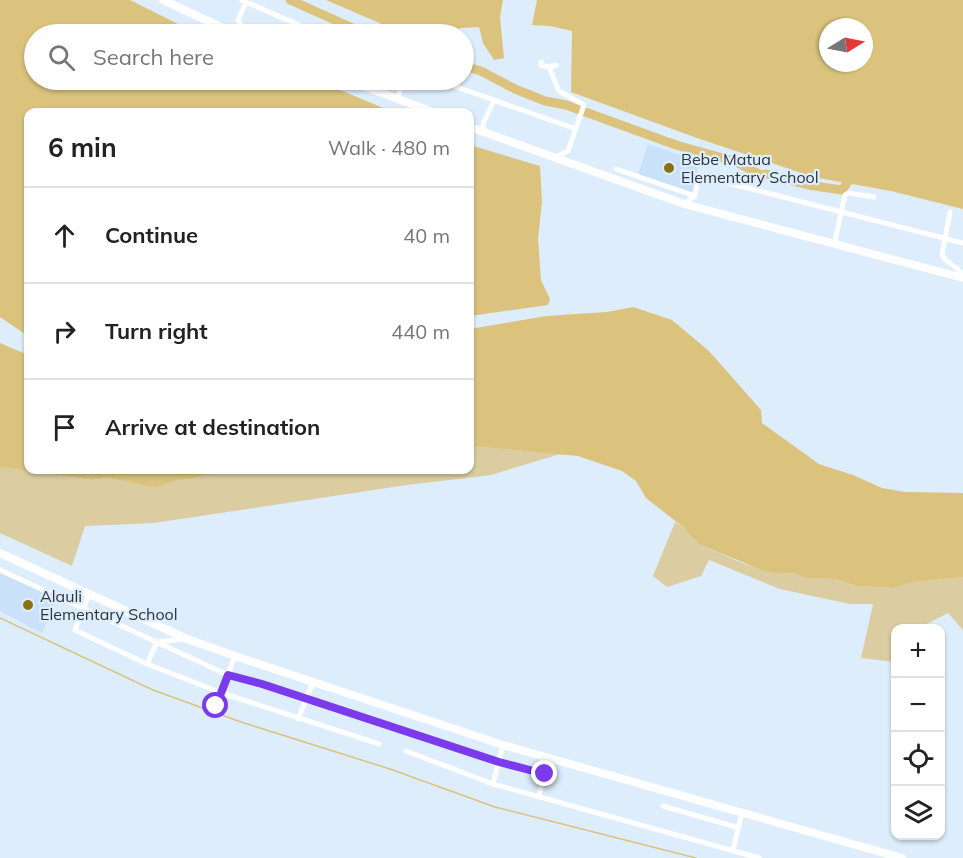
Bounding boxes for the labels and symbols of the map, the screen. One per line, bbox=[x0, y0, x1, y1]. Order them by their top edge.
north arrow bbox=[819, 18, 873, 72]
place label: Bebe Matua Elementary School bbox=[681, 149, 819, 187]
marker: Bebe Matua Elementary School bbox=[662, 161, 676, 175]
place label: Alauli Elementary School bbox=[40, 586, 178, 624]
marker: Alauli Elementary School bbox=[21, 598, 35, 612]
route start bbox=[202, 692, 228, 718]
route end bbox=[531, 760, 557, 786]

